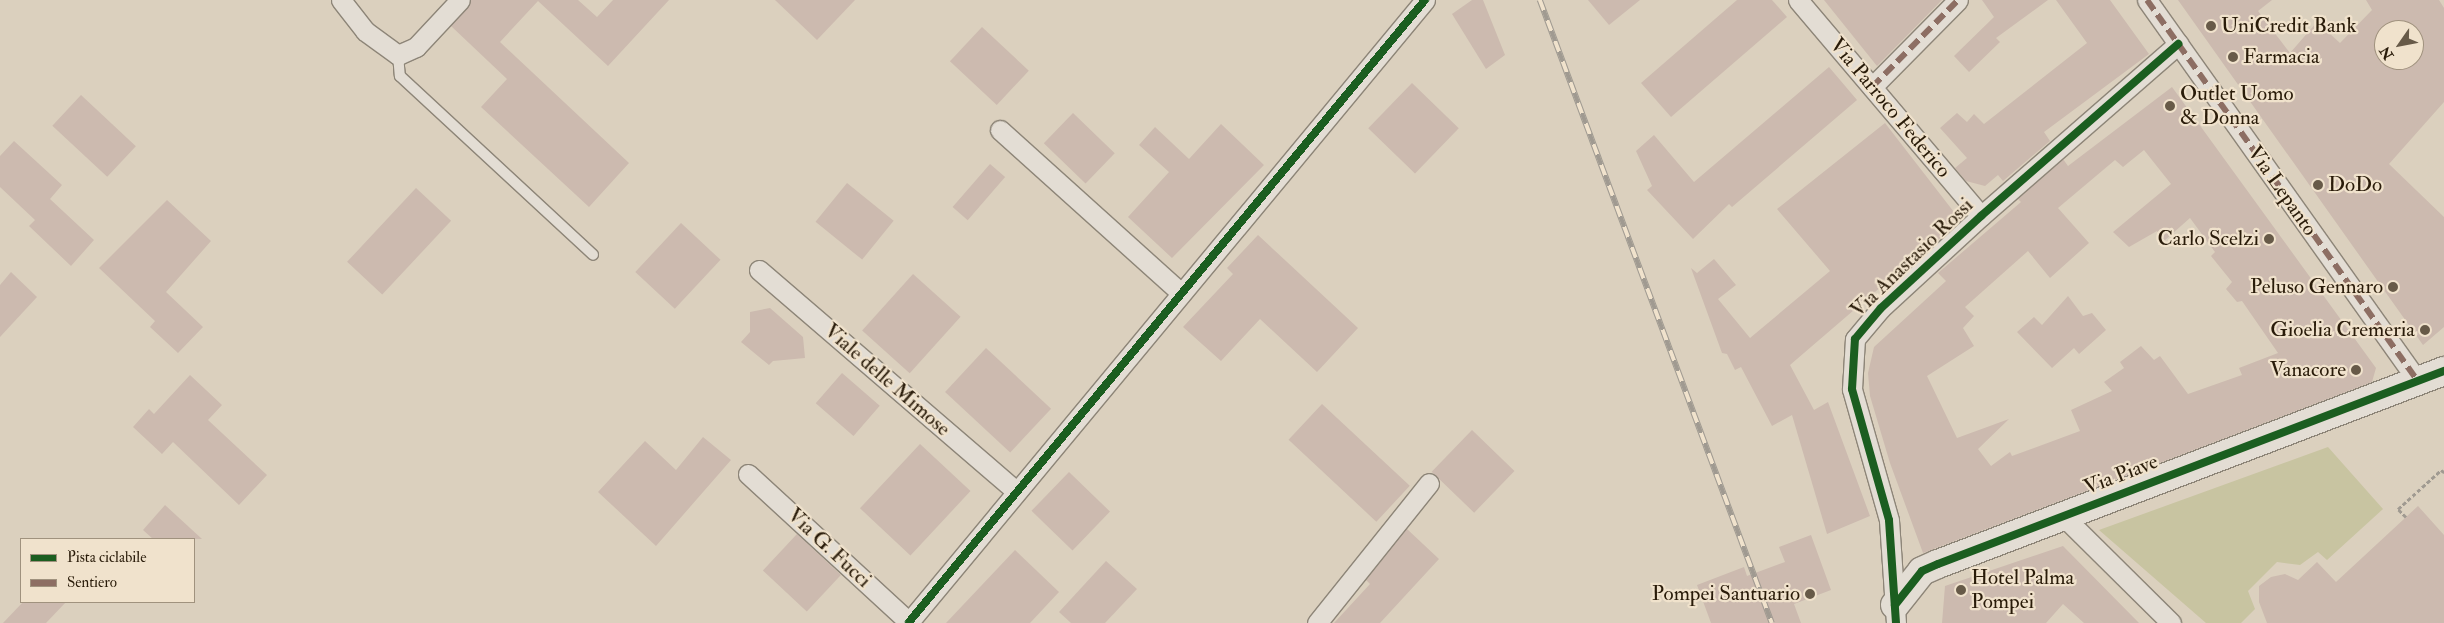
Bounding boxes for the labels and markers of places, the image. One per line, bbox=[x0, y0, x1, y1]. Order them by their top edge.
place label: UniCredit Bank bbox=[2221, 13, 2356, 39]
marker: UniCredit Bank bbox=[2205, 20, 2217, 32]
place label: Farmacia bbox=[2243, 44, 2320, 70]
marker: Farmacia bbox=[2227, 51, 2239, 63]
place label: Outlet Uomo & Donna bbox=[2180, 81, 2294, 131]
marker: Outlet Uomo & Donna bbox=[2164, 100, 2176, 112]
place label: DoDo bbox=[2328, 172, 2382, 198]
marker: DoDo bbox=[2312, 179, 2324, 191]
place label: Carlo Scelzi bbox=[2157, 226, 2259, 252]
marker: Carlo Scelzi bbox=[2263, 233, 2275, 245]
place label: Peluso Gennaro bbox=[2250, 274, 2383, 300]
marker: Peluso Gennaro bbox=[2387, 281, 2399, 293]
place label: Gioelia Cremeria bbox=[2270, 317, 2415, 343]
marker: Gioelia Cremeria bbox=[2419, 324, 2431, 336]
place label: Vanacore bbox=[2270, 357, 2346, 383]
marker: Vanacore bbox=[2350, 364, 2362, 376]
place label: Hotel Palma Pompei bbox=[1971, 565, 2074, 615]
place label: Pompei Santuario bbox=[1652, 581, 1800, 607]
marker: Hotel Palma Pompei bbox=[1955, 584, 1967, 596]
marker: Pompei Santuario bbox=[1804, 588, 1816, 600]

